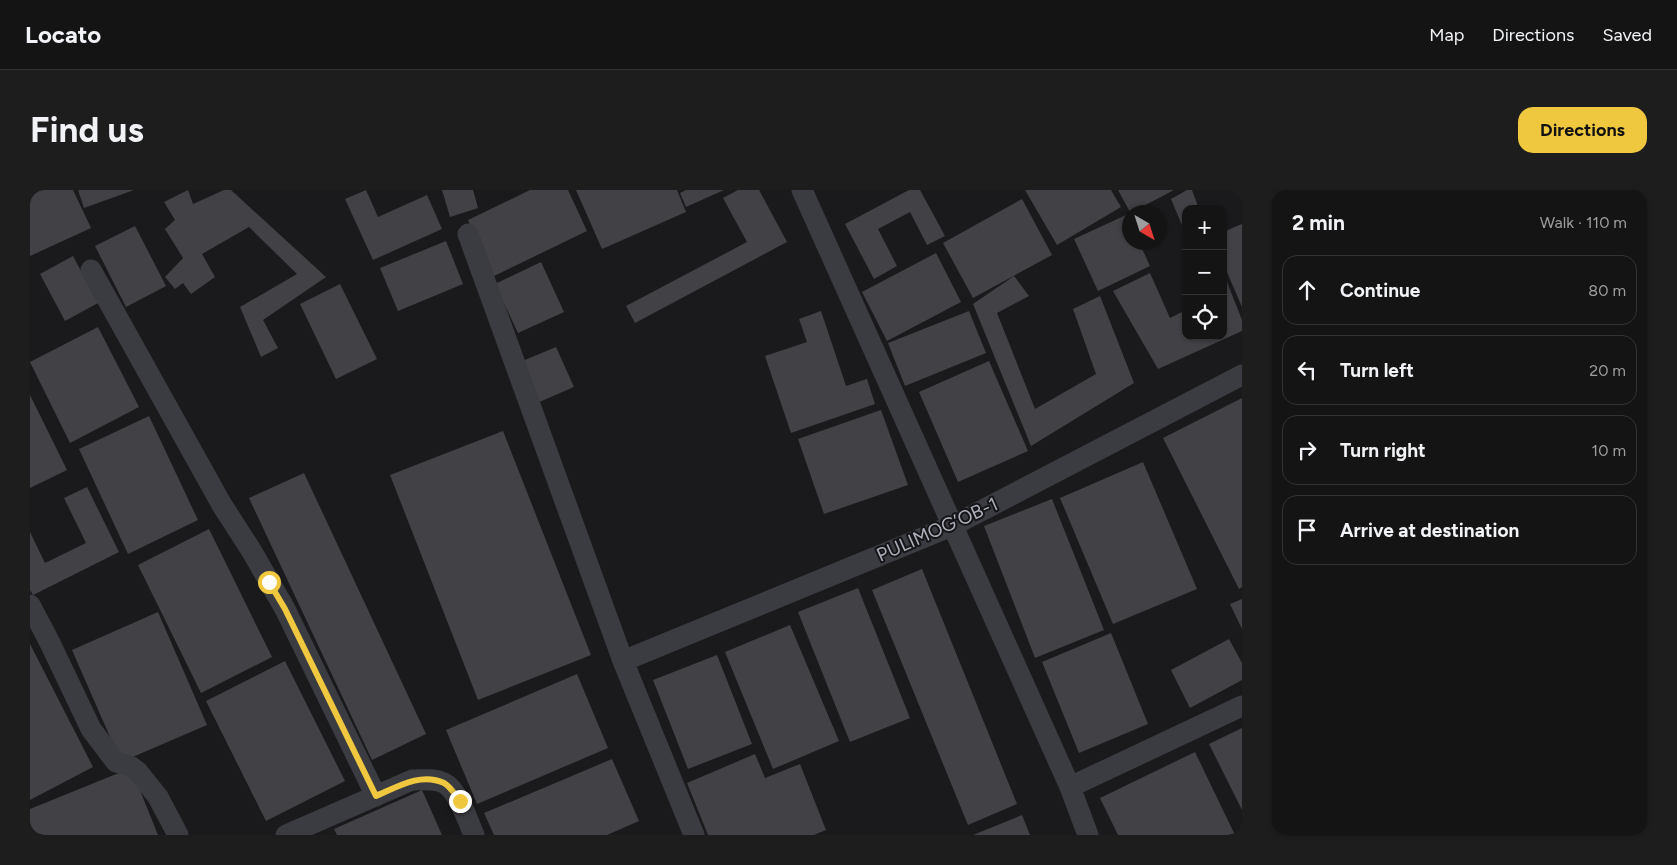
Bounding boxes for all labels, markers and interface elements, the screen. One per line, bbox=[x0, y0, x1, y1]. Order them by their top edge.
text: Locato bbox=[25, 20, 101, 49]
text: Map bbox=[1429, 24, 1464, 46]
text: Directions bbox=[1492, 24, 1574, 46]
text: Saved bbox=[1602, 24, 1652, 46]
button: Directions bbox=[1518, 107, 1647, 153]
text: Find us bbox=[30, 109, 144, 151]
north arrow bbox=[1122, 205, 1167, 250]
map controls bbox=[1182, 205, 1227, 340]
button: + bbox=[1182, 205, 1227, 250]
text: 2 min bbox=[1292, 210, 1345, 235]
text: Walk · 110 m bbox=[1540, 213, 1627, 232]
button: − bbox=[1182, 250, 1227, 295]
icon: ahead bbox=[1293, 276, 1321, 304]
text: Continue bbox=[1340, 279, 1420, 302]
text: 80 m bbox=[1588, 281, 1626, 300]
button: locate bbox=[1182, 295, 1227, 340]
icon: left bbox=[1293, 356, 1321, 384]
text: Turn left bbox=[1340, 359, 1414, 382]
text: 20 m bbox=[1589, 361, 1626, 380]
icon: right bbox=[1293, 436, 1321, 464]
text: Turn right bbox=[1340, 439, 1426, 462]
text: 10 m bbox=[1592, 441, 1626, 460]
street label: PULIMOG’OB-1 bbox=[873, 492, 1001, 566]
icon: arrive bbox=[1293, 516, 1321, 544]
text: Arrive at destination bbox=[1340, 519, 1519, 542]
route start bbox=[258, 571, 281, 594]
route end bbox=[449, 790, 472, 813]

